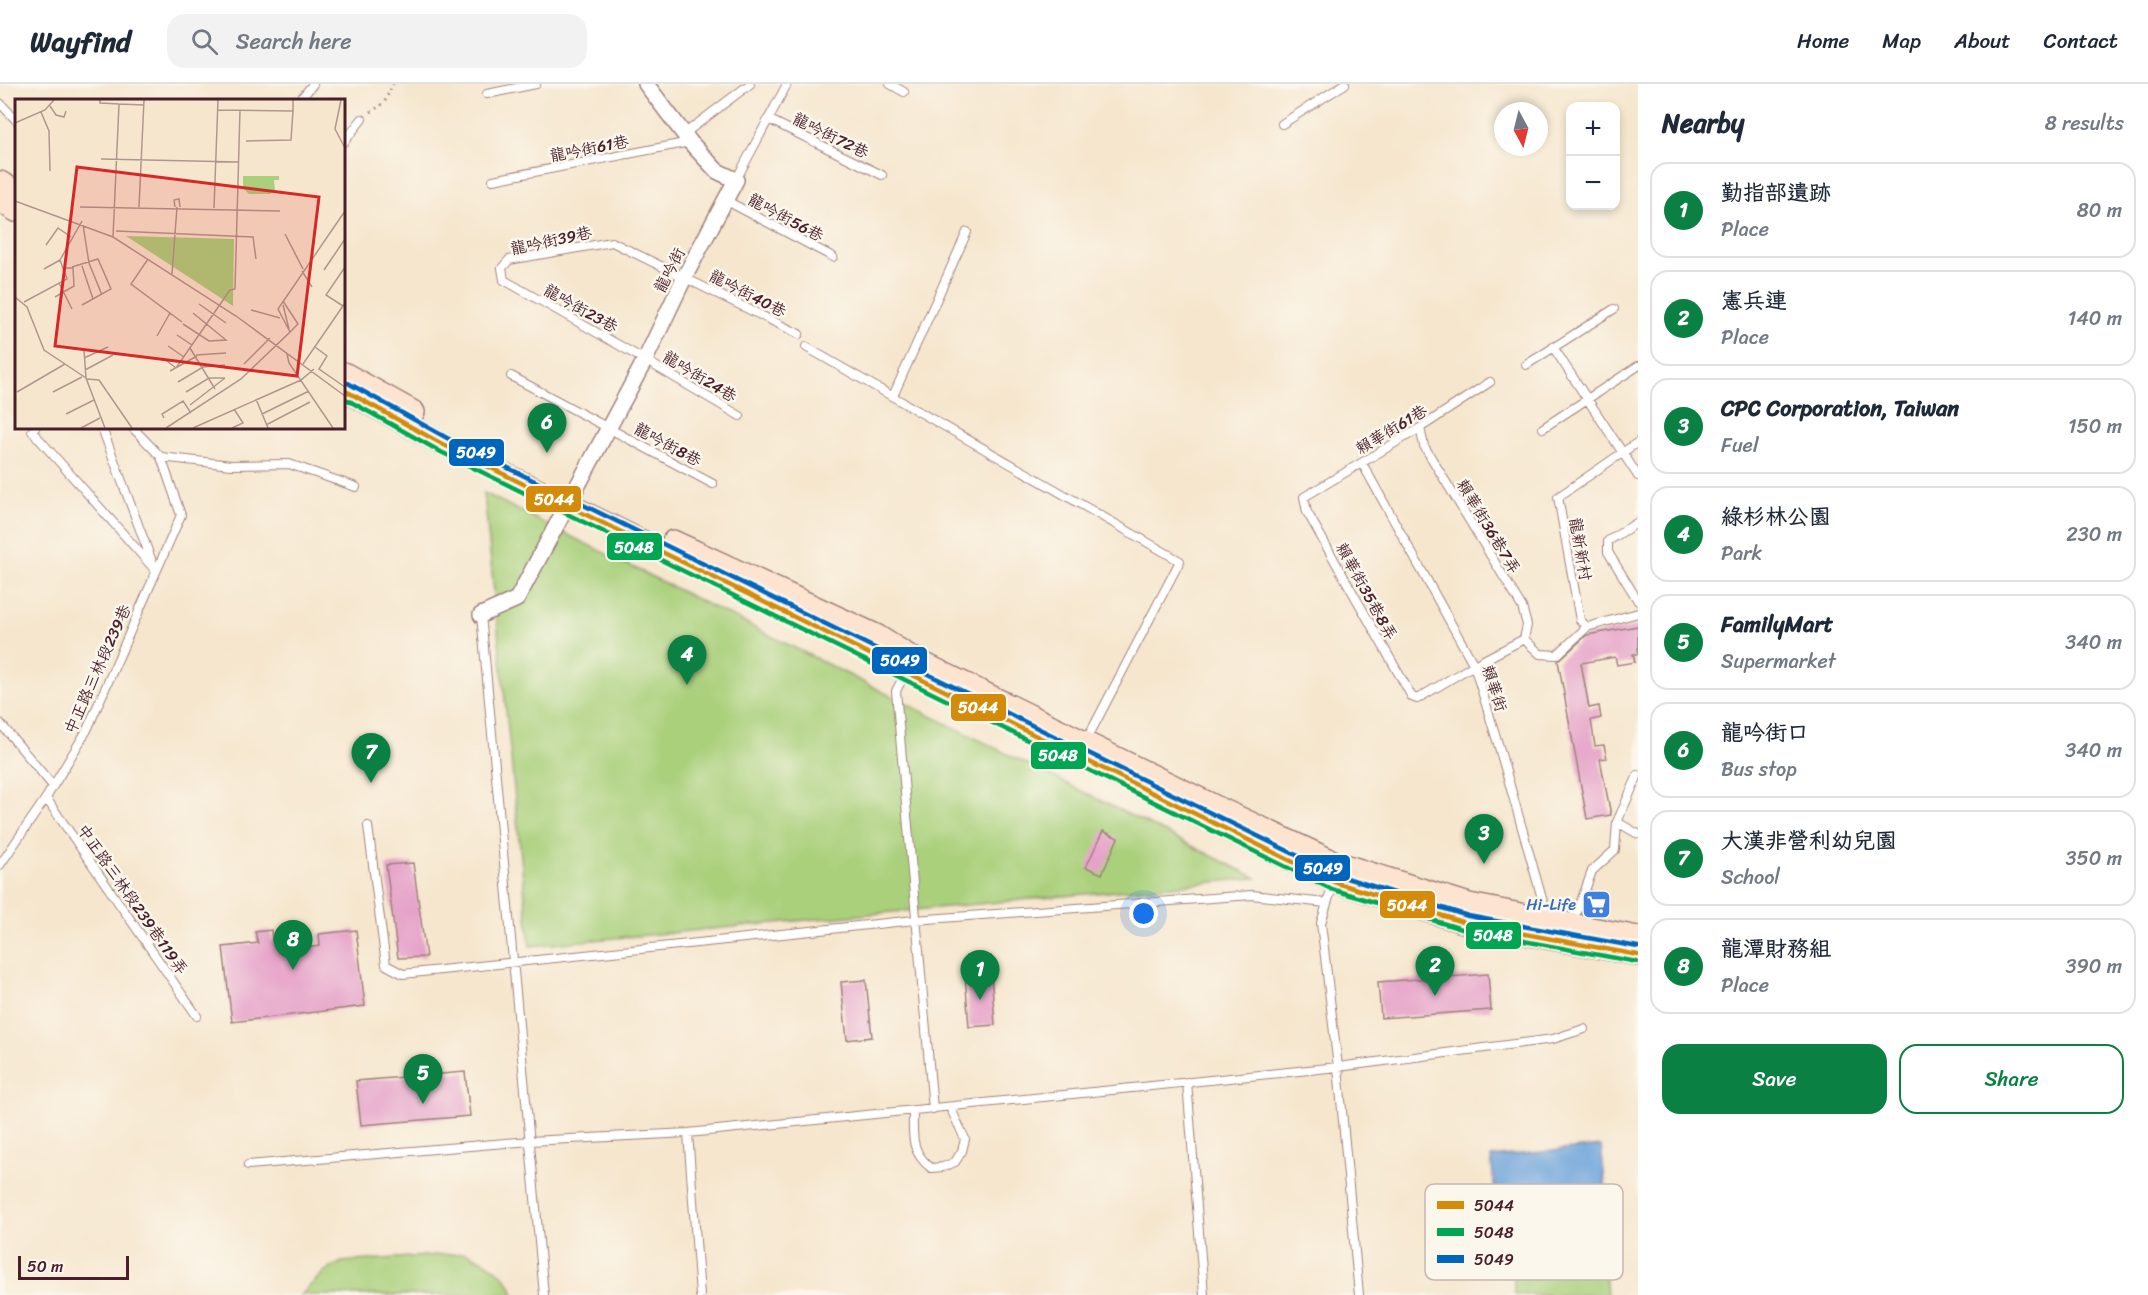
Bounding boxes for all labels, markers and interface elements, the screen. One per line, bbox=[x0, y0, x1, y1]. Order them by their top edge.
search box bbox=[167, 14, 587, 68]
text: Wayfind bbox=[30, 17, 131, 66]
text: Search here bbox=[236, 22, 352, 61]
text: Home bbox=[1797, 22, 1849, 60]
text: Map bbox=[1882, 22, 1921, 60]
text: About bbox=[1954, 22, 2011, 60]
text: Contact bbox=[2044, 22, 2118, 60]
icon: search bbox=[188, 25, 221, 58]
inset map bbox=[15, 99, 345, 429]
text: Nearby bbox=[1662, 100, 1744, 146]
north arrow bbox=[1494, 102, 1548, 156]
map controls bbox=[1566, 102, 1620, 210]
button: + bbox=[1566, 102, 1620, 156]
street label: 龍吟街72巷 bbox=[787, 104, 874, 167]
text: 8 results bbox=[2045, 106, 2124, 141]
street label: 龍吟街61巷 bbox=[547, 127, 631, 170]
button: − bbox=[1566, 156, 1620, 210]
text: 勤指部遺跡 bbox=[1721, 173, 1831, 212]
street label: 龍吟街56巷 bbox=[742, 185, 829, 250]
text: 1 bbox=[1679, 193, 1688, 228]
text: 80 m bbox=[2077, 193, 2122, 228]
text: Place bbox=[1721, 212, 1769, 247]
street label: 龍吟街39巷 bbox=[508, 218, 595, 263]
street label: 龍吟街 bbox=[646, 242, 693, 298]
street label: 龍吟街40巷 bbox=[704, 261, 792, 325]
street label: 龍吟街23巷 bbox=[538, 276, 624, 341]
text: 憲兵連 bbox=[1721, 281, 1787, 320]
text: 2 bbox=[1678, 301, 1689, 336]
text: 140 m bbox=[2068, 301, 2122, 336]
text: Place bbox=[1721, 320, 1769, 355]
street label: 龍吟街24巷 bbox=[657, 343, 743, 410]
text: CPC Corporation, Taiwan bbox=[1721, 389, 1959, 428]
street label: 賴華街61巷 bbox=[1350, 396, 1433, 462]
pin: 6 bbox=[528, 404, 566, 453]
text: 3 bbox=[1678, 409, 1689, 444]
text: 150 m bbox=[2068, 409, 2122, 444]
street label: 龍吟街8巷 bbox=[628, 414, 707, 475]
text: Fuel bbox=[1721, 428, 1759, 463]
line badge: 5049 bbox=[448, 438, 505, 467]
text: 5049 bbox=[456, 438, 496, 467]
street label: 賴華街36巷7弄 bbox=[1449, 473, 1529, 580]
line badge: 5044 bbox=[525, 485, 582, 513]
text: 5044 bbox=[534, 485, 574, 514]
text: 綠杉林公園 bbox=[1721, 497, 1831, 536]
street label: 龍新新村 bbox=[1561, 515, 1600, 583]
text: 4 bbox=[1677, 517, 1690, 552]
text: 230 m bbox=[2066, 517, 2122, 552]
line badge: 5048 bbox=[606, 532, 663, 561]
text: 5048 bbox=[614, 533, 654, 562]
text: Park bbox=[1721, 536, 1762, 571]
street label: 賴華街35巷8弄 bbox=[1328, 537, 1405, 646]
street label: 中正路三林段239巷 bbox=[56, 599, 139, 739]
text: FamilyMart bbox=[1721, 605, 1833, 644]
text: 5 bbox=[1677, 625, 1690, 660]
text: 340 m bbox=[2065, 625, 2122, 660]
pin: 4 bbox=[668, 636, 706, 685]
text: Supermarket bbox=[1721, 644, 1836, 679]
line badge: 5049 bbox=[871, 646, 928, 675]
text: 5049 bbox=[880, 646, 920, 675]
street label: 賴華街 bbox=[1473, 661, 1516, 715]
line badge: 5044 bbox=[950, 693, 1007, 722]
text: 5044 bbox=[958, 693, 998, 722]
text: 龍吟街口 bbox=[1721, 713, 1809, 752]
text: 6 bbox=[1678, 733, 1689, 768]
text: 340 m bbox=[2065, 733, 2122, 768]
pin: 7 bbox=[352, 734, 391, 783]
line badge: 5048 bbox=[1030, 741, 1087, 770]
text: 5048 bbox=[1038, 741, 1078, 770]
text: Bus stop bbox=[1721, 752, 1797, 787]
pin: 3 bbox=[1464, 814, 1504, 864]
street label: 中正路三林段239巷119弄 bbox=[69, 817, 196, 981]
text: 大漢非營利幼兒園 bbox=[1721, 821, 1897, 860]
text: 7 bbox=[1678, 841, 1689, 876]
text: 350 m bbox=[2066, 841, 2122, 876]
line badge: 5049 bbox=[1294, 854, 1351, 882]
text: 5049 bbox=[1303, 854, 1343, 883]
text: School bbox=[1721, 860, 1780, 895]
supermarket icon: Hi-Life bbox=[1581, 888, 1613, 920]
line badge: 5044 bbox=[1379, 890, 1436, 919]
place label: Hi-Life bbox=[1526, 890, 1576, 919]
text: 5044 bbox=[1387, 891, 1427, 920]
your location bbox=[1129, 899, 1158, 928]
pin: 8 bbox=[274, 920, 312, 970]
line badge: 5048 bbox=[1465, 921, 1522, 950]
text: 5048 bbox=[1473, 921, 1513, 950]
text: 龍潭財務組 bbox=[1721, 929, 1831, 968]
pin: 2 bbox=[1416, 946, 1454, 996]
text: 8 bbox=[1677, 949, 1690, 984]
text: 390 m bbox=[2066, 949, 2122, 984]
pin: 1 bbox=[960, 950, 1000, 1000]
text: Place bbox=[1721, 968, 1769, 1003]
button: Save bbox=[1662, 1044, 1887, 1114]
button: Share bbox=[1899, 1044, 2124, 1114]
pin: 5 bbox=[404, 1054, 442, 1104]
legend bbox=[1425, 1184, 1623, 1280]
text: 5044 bbox=[1474, 1191, 1514, 1220]
text: 5048 bbox=[1474, 1218, 1514, 1247]
text: 5049 bbox=[1474, 1245, 1514, 1274]
text: 50 m bbox=[27, 1252, 63, 1281]
scale bar bbox=[18, 1253, 129, 1280]

